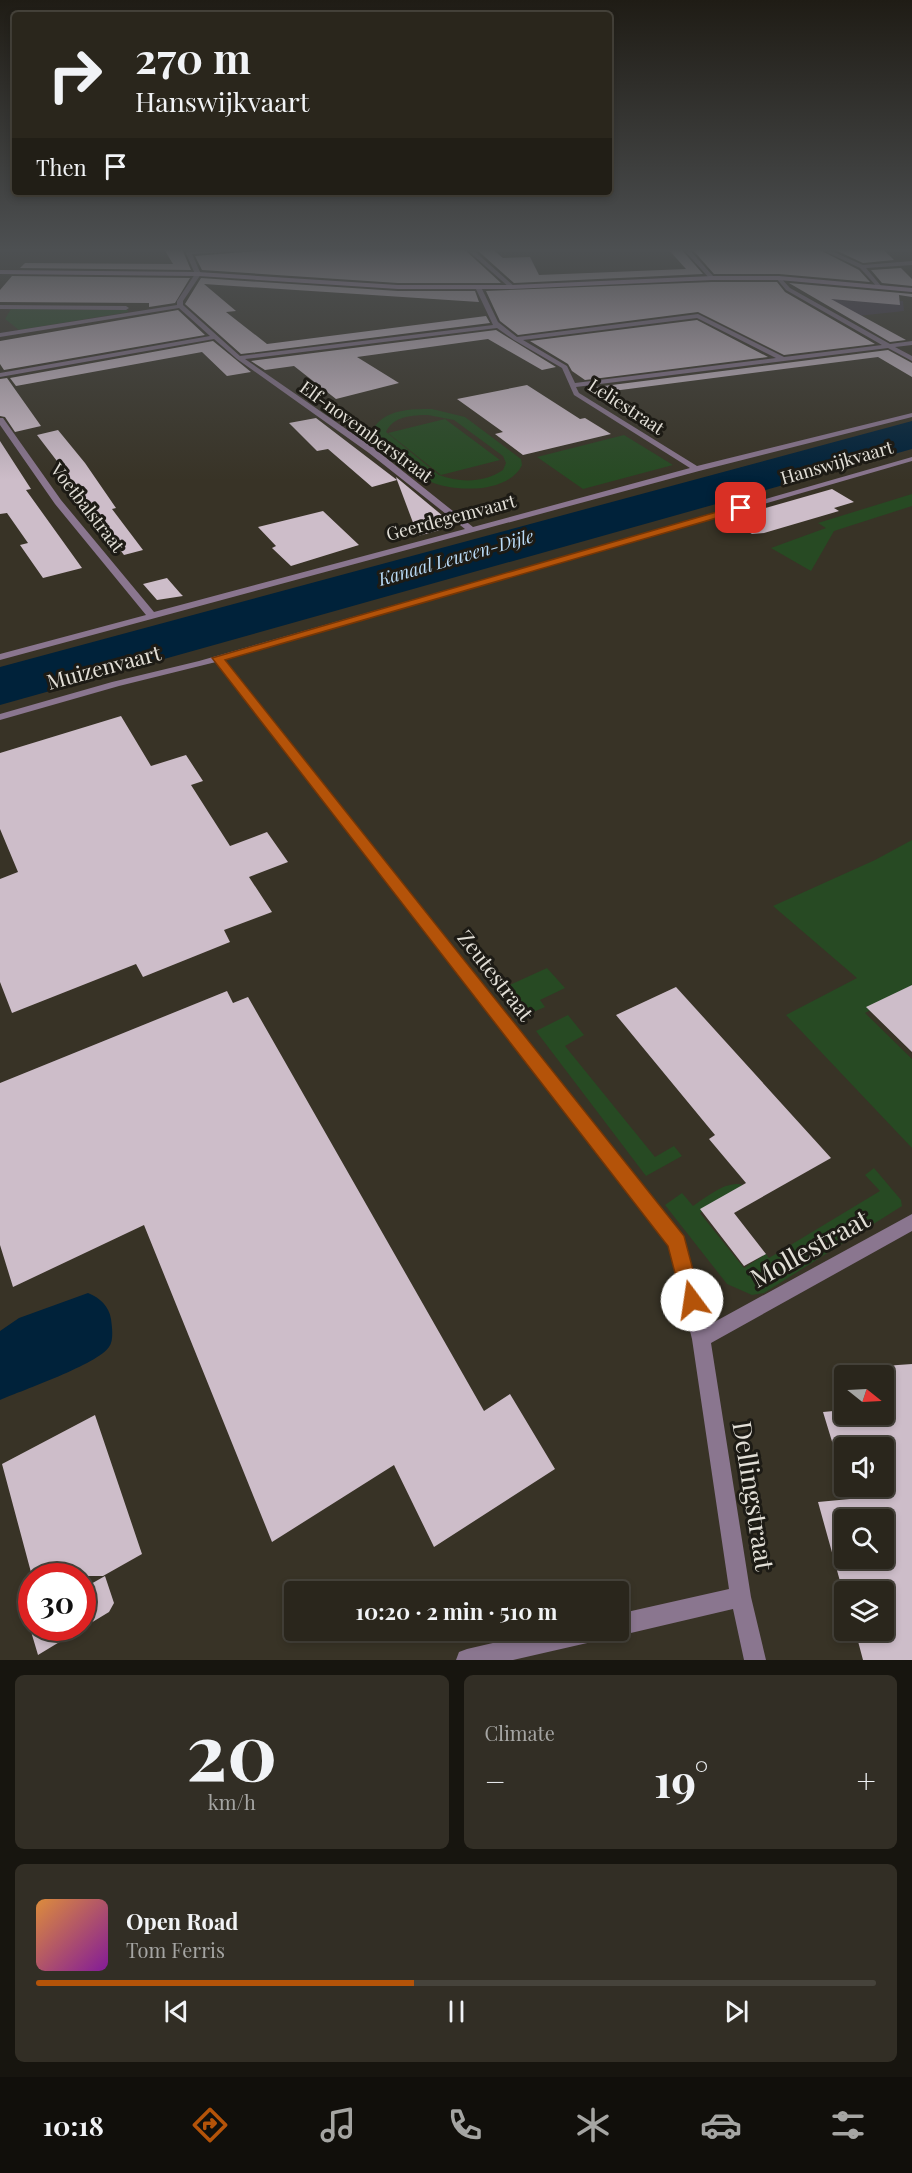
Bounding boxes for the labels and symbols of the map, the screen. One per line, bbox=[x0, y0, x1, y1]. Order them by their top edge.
street label: Leliestraat bbox=[584, 373, 670, 440]
street label: Elf-novemberstraat bbox=[295, 375, 438, 488]
street label: Hanswijkvaart bbox=[778, 434, 896, 490]
street label: Voetbalstraat bbox=[45, 457, 130, 557]
pin bbox=[715, 482, 766, 533]
street label: Geerdegemvaart bbox=[383, 488, 519, 546]
water label: Kanaal Leuven-Dijle bbox=[374, 523, 537, 591]
street label: Muizenvaart bbox=[43, 637, 164, 695]
street label: Zeutestraat bbox=[452, 924, 541, 1026]
street label: Mollestraat bbox=[743, 1200, 876, 1295]
position arrow bbox=[660, 1268, 724, 1332]
north arrow bbox=[834, 1365, 894, 1425]
street label: Dellingstraat bbox=[725, 1419, 784, 1574]
speed limit sign: 30 bbox=[18, 1563, 96, 1641]

